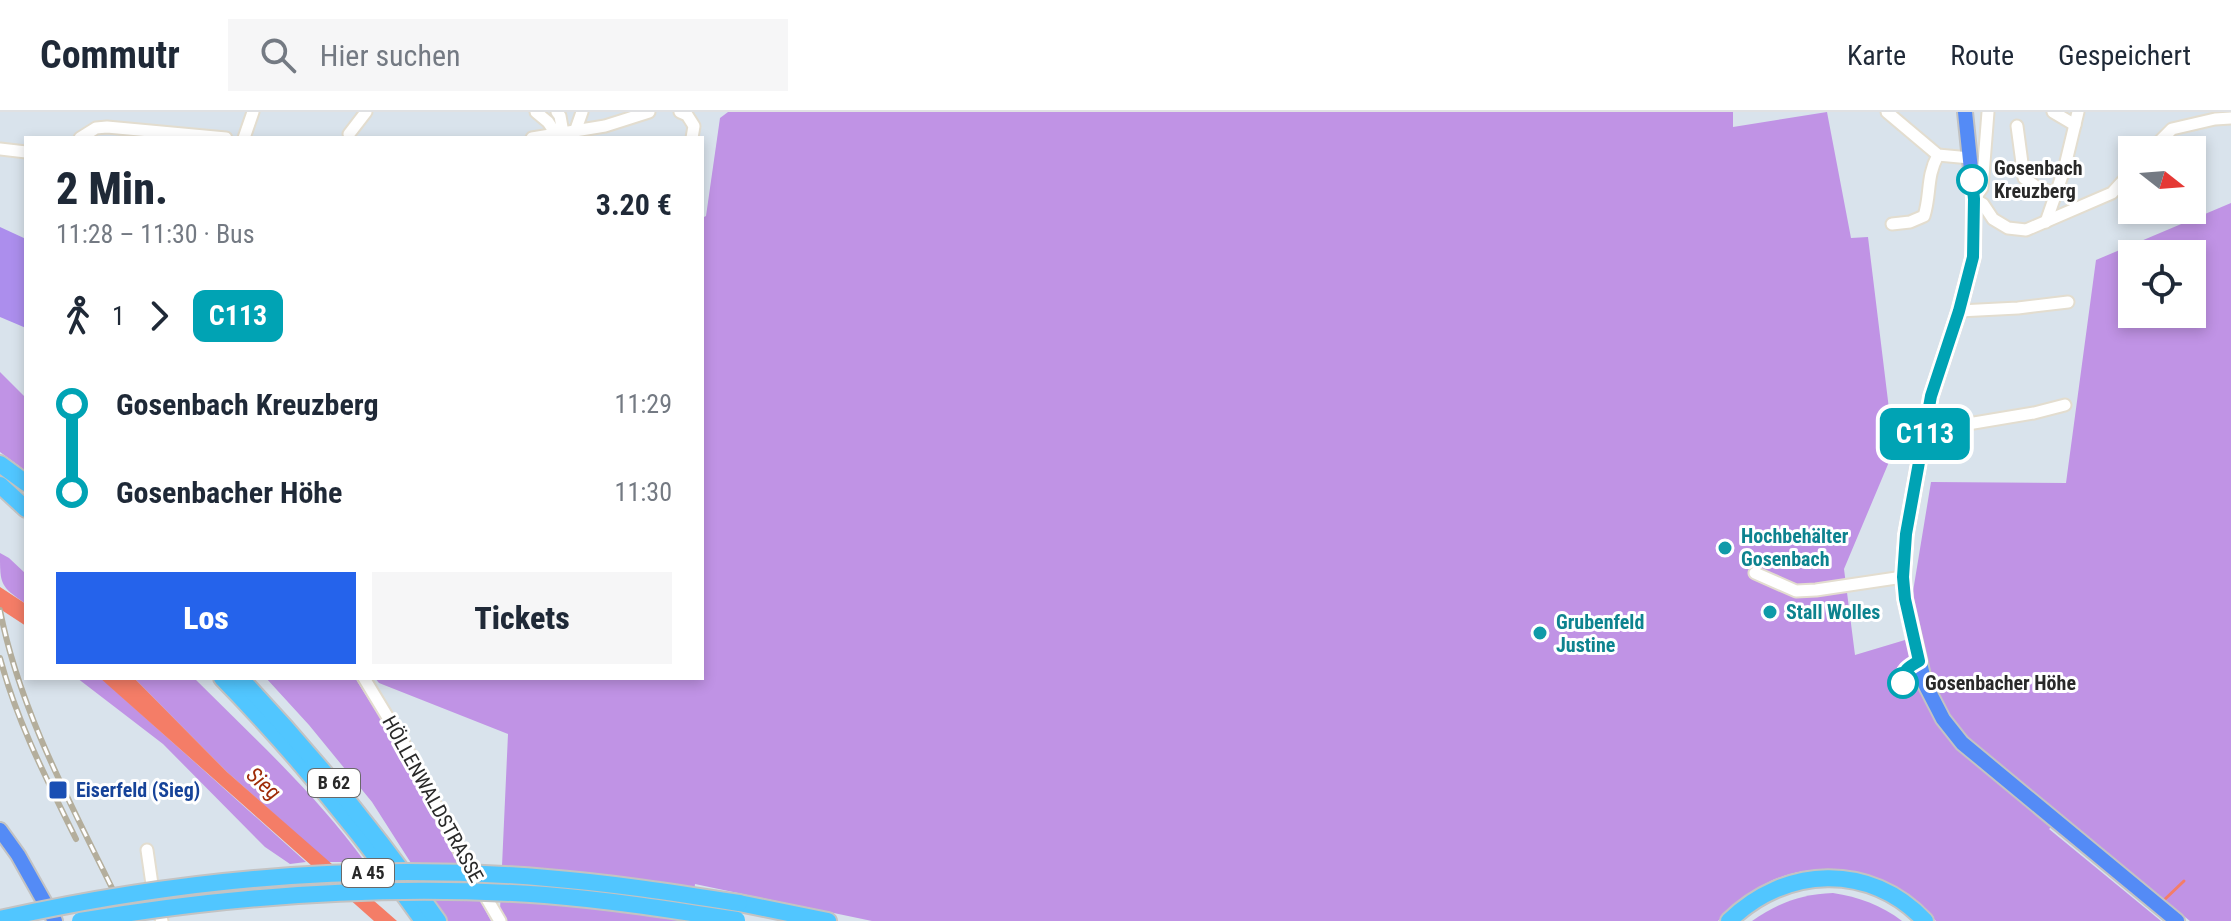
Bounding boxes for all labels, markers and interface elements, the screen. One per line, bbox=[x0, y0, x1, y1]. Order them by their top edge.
search box bbox=[228, 19, 788, 91]
text: Commutr bbox=[40, 33, 180, 77]
icon: search bbox=[256, 33, 300, 77]
text: Hier suchen bbox=[320, 38, 461, 73]
text: Karte bbox=[1847, 39, 1906, 72]
text: Route bbox=[1950, 39, 2014, 72]
text: Gespeichert bbox=[2058, 39, 2191, 72]
north arrow bbox=[2118, 136, 2206, 224]
map controls bbox=[2118, 136, 2206, 328]
place label: Gosenbach Kreuzberg bbox=[1994, 156, 2083, 203]
text: 2 Min. bbox=[56, 163, 168, 215]
marker: Gosenbach Kreuzberg bbox=[1957, 165, 1987, 195]
text: 3.20 € bbox=[596, 187, 672, 222]
text: 11:28 – 11:30 · Bus bbox=[56, 219, 255, 249]
button: locate bbox=[2118, 240, 2206, 328]
icon: walk bbox=[56, 294, 100, 338]
icon: forward bbox=[137, 294, 181, 338]
text: C113 bbox=[209, 299, 267, 332]
text: 1 bbox=[112, 301, 125, 331]
text: Gosenbach Kreuzberg bbox=[116, 387, 379, 422]
text: 11:29 bbox=[615, 389, 672, 419]
line badge: C113 bbox=[1869, 408, 1981, 460]
text: C113 bbox=[1896, 417, 1954, 450]
text: Gosenbacher Höhe bbox=[116, 475, 342, 510]
text: 11:30 bbox=[615, 477, 672, 507]
place label: Hochbehälter Gosenbach bbox=[1741, 524, 1849, 571]
marker: Hochbehälter Gosenbach bbox=[1716, 539, 1734, 557]
button: Los bbox=[56, 572, 356, 664]
button: Tickets bbox=[372, 572, 672, 664]
place label: Stall Wolles bbox=[1786, 600, 1880, 624]
marker: Stall Wolles bbox=[1761, 603, 1779, 621]
place label: Grubenfeld Justine bbox=[1556, 610, 1644, 657]
marker: Grubenfeld Justine bbox=[1531, 624, 1549, 642]
marker: Gosenbacher Höhe bbox=[1888, 668, 1918, 698]
place label: Gosenbacher Höhe bbox=[1925, 671, 2076, 695]
street label: HÖLLENWALDSTRASSE bbox=[377, 712, 489, 887]
water label: Sieg bbox=[242, 762, 286, 805]
road number: B 62 bbox=[308, 769, 360, 797]
place label: Eiserfeld (Sieg) bbox=[76, 778, 200, 802]
marker: Eiserfeld (Sieg) bbox=[47, 779, 69, 801]
road number: A 45 bbox=[342, 859, 394, 887]

